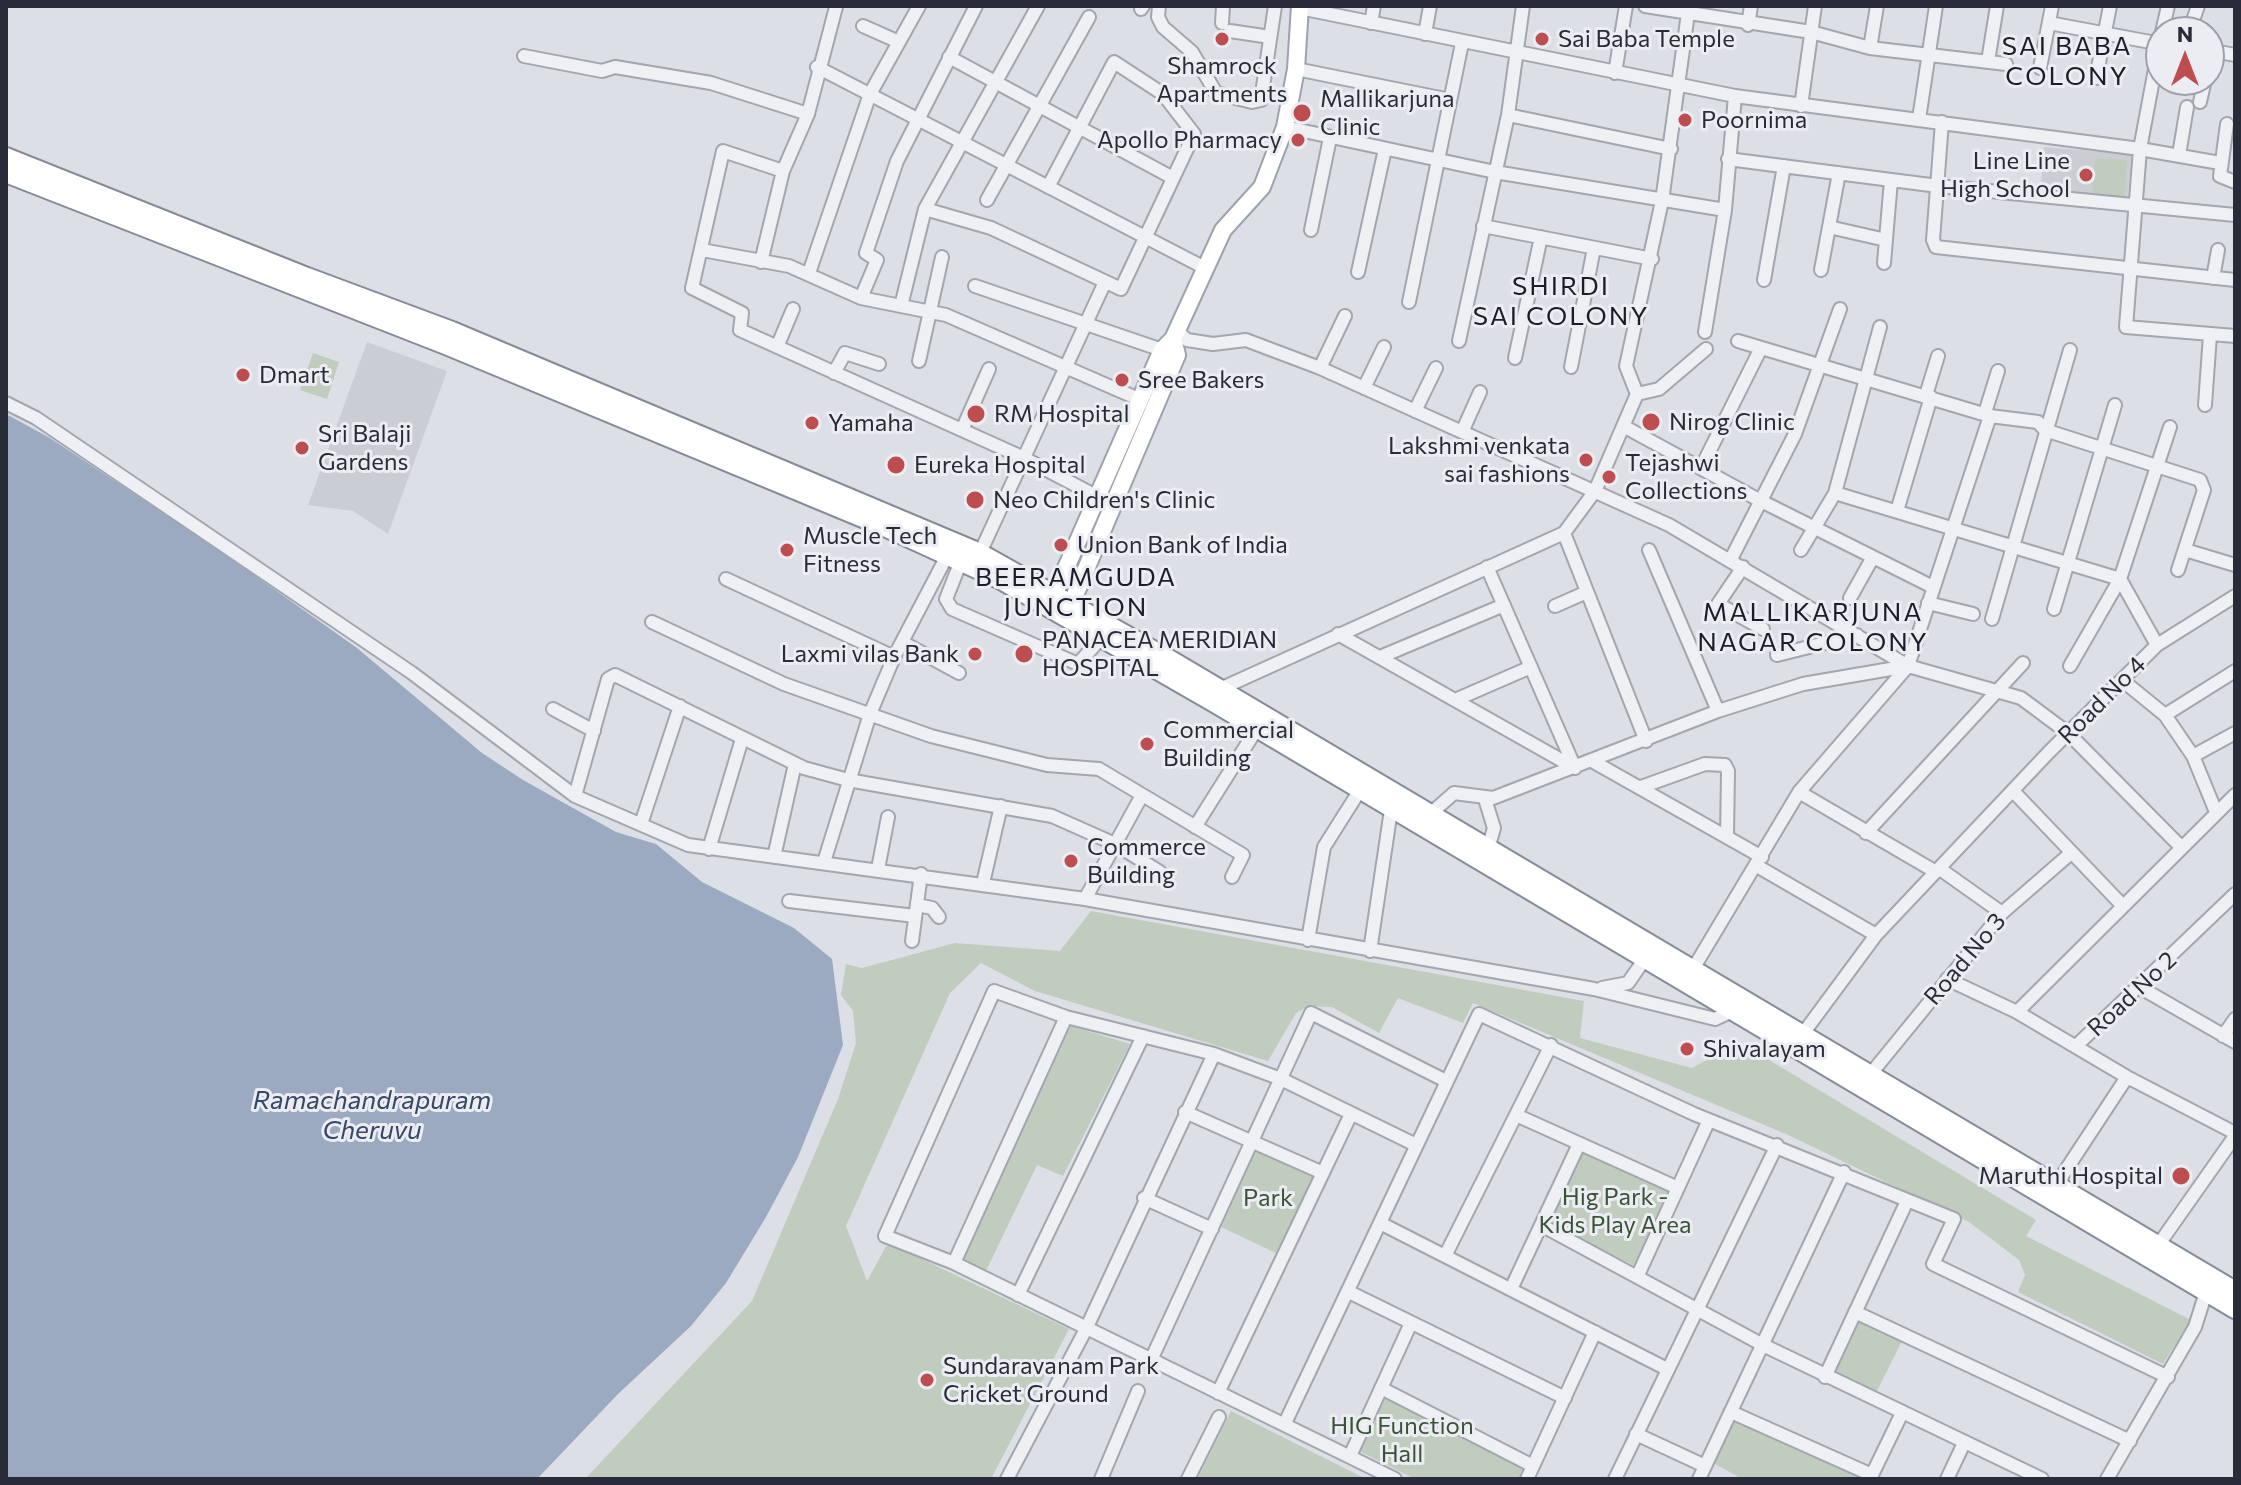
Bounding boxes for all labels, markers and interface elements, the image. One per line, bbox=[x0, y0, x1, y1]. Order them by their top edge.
north arrow bbox=[2145, 16, 2225, 96]
text: N bbox=[2177, 20, 2193, 47]
place label: Sai Baba Temple bbox=[1558, 25, 1735, 53]
marker: Shamrock Apartments bbox=[1213, 30, 1231, 48]
marker: Sai Baba Temple bbox=[1533, 30, 1551, 48]
district label: SAI BABA COLONY bbox=[2002, 30, 2132, 92]
place label: Shamrock Apartments bbox=[1157, 52, 1287, 108]
place label: Mallikarjuna Clinic bbox=[1320, 85, 1455, 141]
marker: Mallikarjuna Clinic bbox=[1291, 102, 1313, 124]
place label: Poornima bbox=[1701, 106, 1807, 134]
marker: Poornima bbox=[1676, 111, 1694, 129]
place label: Apollo Pharmacy bbox=[1097, 126, 1282, 154]
marker: Apollo Pharmacy bbox=[1289, 131, 1307, 149]
place label: Line Line High School bbox=[1940, 147, 2070, 203]
marker: Line Line High School bbox=[2077, 166, 2095, 184]
district label: SHIRDI SAI COLONY bbox=[1473, 270, 1649, 332]
place label: Dmart bbox=[259, 361, 330, 389]
marker: Dmart bbox=[234, 366, 252, 384]
place label: Sree Bakers bbox=[1138, 366, 1264, 394]
marker: Sree Bakers bbox=[1113, 371, 1131, 389]
place label: RM Hospital bbox=[994, 400, 1130, 428]
marker: RM Hospital bbox=[965, 403, 987, 425]
place label: Nirog Clinic bbox=[1669, 408, 1795, 436]
place label: Yamaha bbox=[828, 409, 914, 437]
marker: Nirog Clinic bbox=[1640, 411, 1662, 433]
marker: Yamaha bbox=[803, 414, 821, 432]
place label: Sri Balaji Gardens bbox=[318, 420, 411, 476]
place label: Lakshmi venkata sai fashions bbox=[1388, 432, 1570, 488]
marker: Sri Balaji Gardens bbox=[293, 439, 311, 457]
place label: Tejashwi Collections bbox=[1625, 449, 1748, 505]
place label: Eureka Hospital bbox=[914, 451, 1085, 479]
marker: Lakshmi venkata sai fashions bbox=[1577, 451, 1595, 469]
marker: Eureka Hospital bbox=[885, 454, 907, 476]
marker: Tejashwi Collections bbox=[1600, 468, 1618, 486]
place label: Neo Children's Clinic bbox=[993, 486, 1215, 514]
marker: Neo Children's Clinic bbox=[964, 489, 986, 511]
place label: Muscle Tech Fitness bbox=[803, 522, 937, 578]
place label: Union Bank of India bbox=[1077, 531, 1288, 559]
marker: Union Bank of India bbox=[1052, 536, 1070, 554]
marker: Muscle Tech Fitness bbox=[778, 541, 796, 559]
district label: BEERAMGUDA JUNCTION bbox=[975, 561, 1177, 622]
district label: MALLIKARJUNA NAGAR COLONY bbox=[1697, 596, 1929, 658]
place label: PANACEA MERIDIAN HOSPITAL bbox=[1042, 626, 1277, 682]
place label: Laxmi vilas Bank bbox=[781, 640, 959, 668]
marker: PANACEA MERIDIAN HOSPITAL bbox=[1013, 643, 1035, 665]
marker: Laxmi vilas Bank bbox=[966, 645, 984, 663]
street label: Road No 4 bbox=[2052, 650, 2152, 750]
place label: Commercial Building bbox=[1163, 716, 1294, 772]
marker: Commercial Building bbox=[1138, 735, 1156, 753]
place label: Commerce Building bbox=[1087, 833, 1206, 889]
marker: Commerce Building bbox=[1062, 852, 1080, 870]
street label: Road No 3 bbox=[1918, 907, 2012, 1011]
street label: Road No 2 bbox=[2082, 946, 2182, 1042]
place label: Shivalayam bbox=[1703, 1035, 1826, 1063]
marker: Shivalayam bbox=[1678, 1040, 1696, 1058]
water label: Ramachandrapuram Cheruvu bbox=[253, 1084, 491, 1146]
place label: Maruthi Hospital bbox=[1979, 1162, 2163, 1190]
marker: Maruthi Hospital bbox=[2170, 1165, 2192, 1187]
park label: Hig Park - Kids Play Area bbox=[1538, 1183, 1692, 1239]
park label: Park bbox=[1243, 1184, 1293, 1212]
place label: Sundaravanam Park Cricket Ground bbox=[943, 1352, 1159, 1408]
marker: Sundaravanam Park Cricket Ground bbox=[918, 1371, 936, 1389]
park label: HIG Function Hall bbox=[1330, 1412, 1474, 1468]

